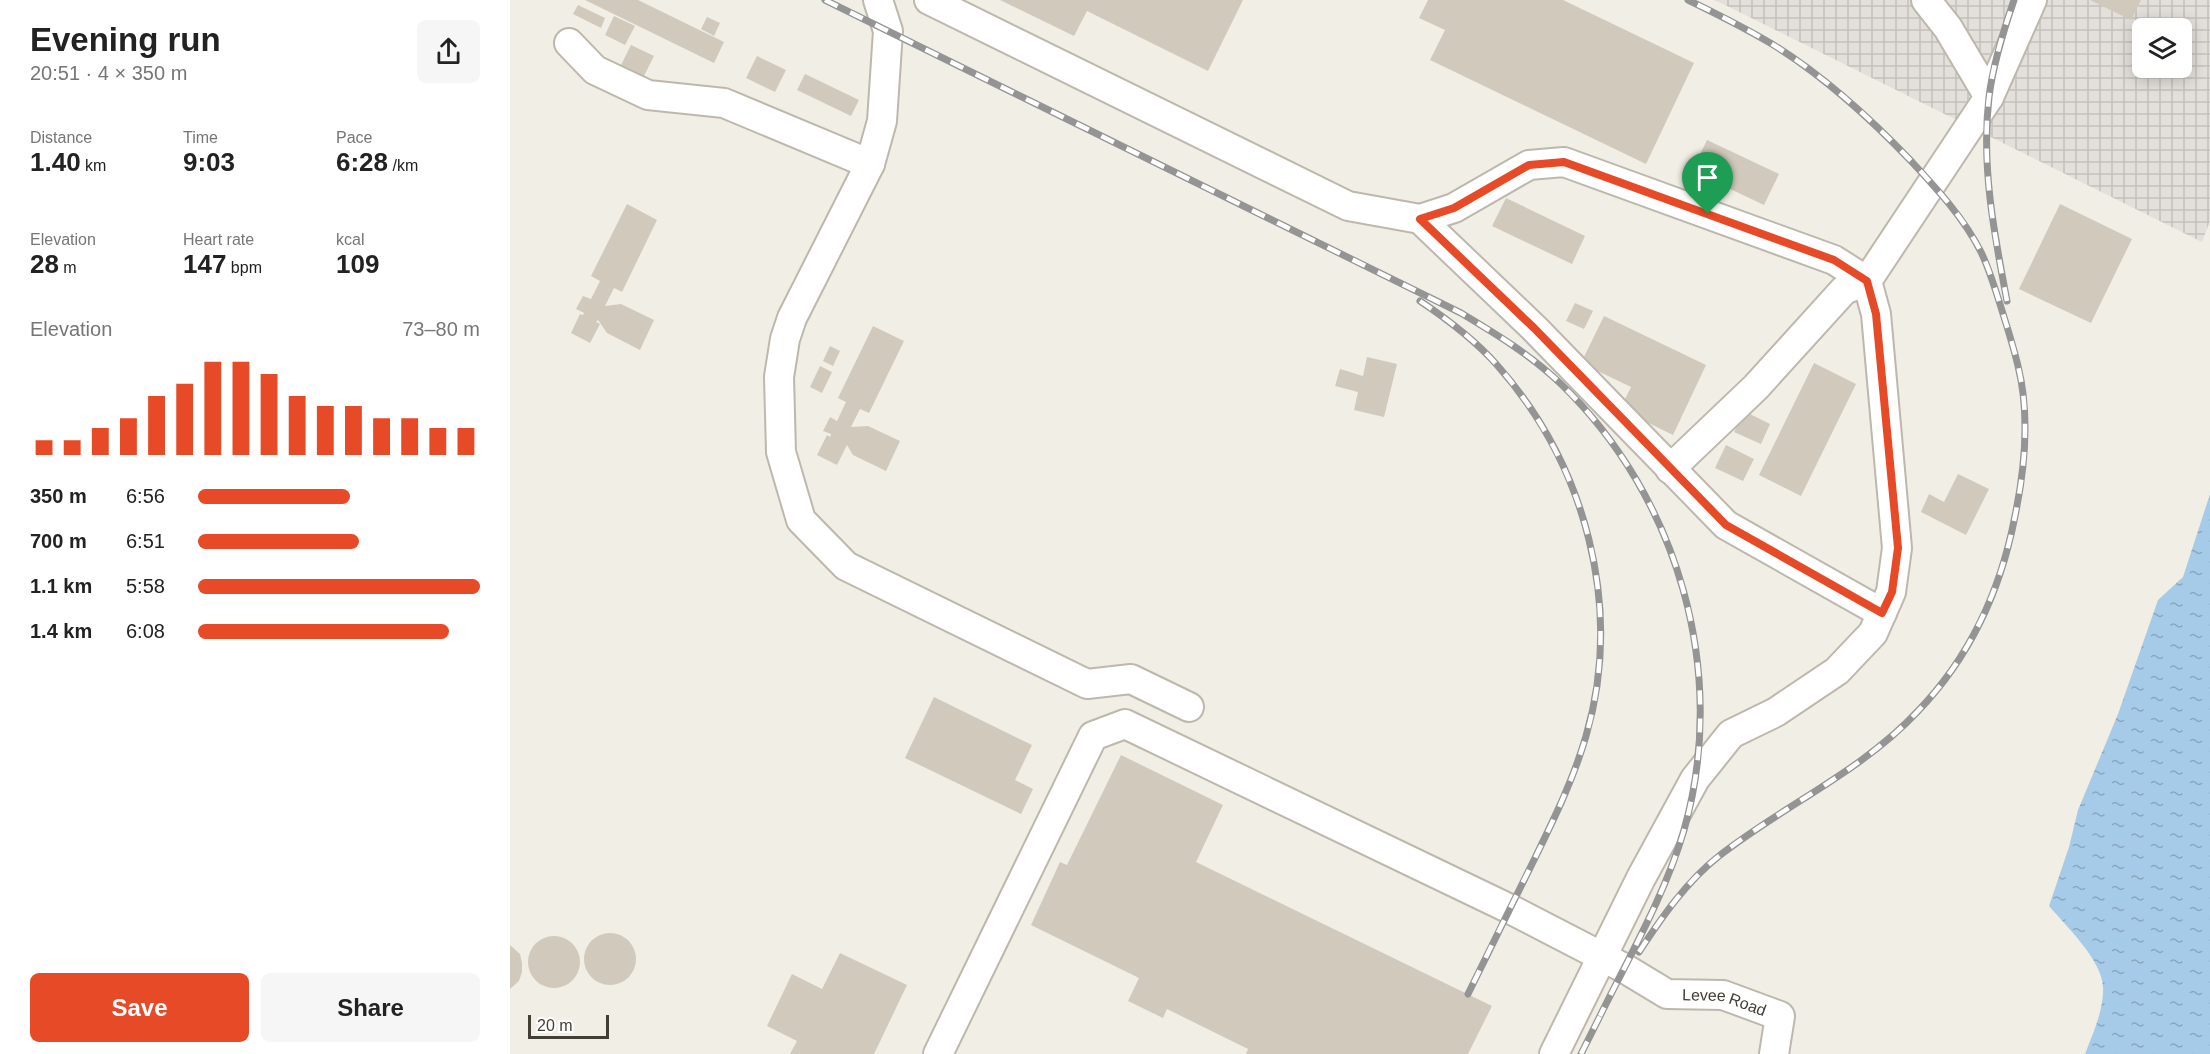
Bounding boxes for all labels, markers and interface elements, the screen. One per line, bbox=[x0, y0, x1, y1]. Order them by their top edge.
map controls bbox=[2132, 18, 2192, 78]
button: layers bbox=[2132, 18, 2192, 78]
button: share bbox=[417, 20, 480, 83]
text: Evening run bbox=[30, 21, 221, 58]
text: 20:51 · 4 × 350 m bbox=[30, 62, 187, 84]
text: Distance bbox=[30, 129, 92, 146]
text: Time bbox=[183, 129, 218, 146]
text: Pace bbox=[336, 129, 372, 146]
text: 1.40 bbox=[30, 147, 81, 177]
text: 9:03 bbox=[183, 147, 235, 177]
text: 6:28 bbox=[336, 147, 388, 177]
pin bbox=[1682, 152, 1733, 214]
text: km bbox=[81, 157, 106, 174]
text: /km bbox=[388, 157, 418, 174]
icon: arrive bbox=[1691, 161, 1724, 194]
text: Elevation bbox=[30, 231, 96, 248]
text: Heart rate bbox=[183, 231, 254, 248]
text: kcal bbox=[336, 231, 364, 248]
text: 28 bbox=[30, 249, 59, 279]
text: 147 bbox=[183, 249, 226, 279]
text: 109 bbox=[336, 249, 379, 279]
text: m bbox=[59, 259, 77, 276]
text: bpm bbox=[226, 259, 262, 276]
text: Elevation bbox=[30, 318, 112, 340]
text: 73–80 m bbox=[402, 318, 480, 340]
text: 350 m bbox=[30, 485, 87, 507]
text: 6:56 bbox=[126, 485, 165, 507]
text: 700 m bbox=[30, 530, 87, 552]
text: 6:51 bbox=[126, 530, 165, 552]
text: 1.1 km bbox=[30, 575, 92, 597]
text: 5:58 bbox=[126, 575, 165, 597]
text: 1.4 km bbox=[30, 620, 92, 642]
text: 6:08 bbox=[126, 620, 165, 642]
button: Save bbox=[30, 973, 249, 1042]
button: Share bbox=[261, 973, 480, 1042]
street label: Levee Road bbox=[1682, 986, 1768, 1019]
scale bar bbox=[528, 1012, 609, 1040]
text: 20 m bbox=[537, 1017, 573, 1034]

